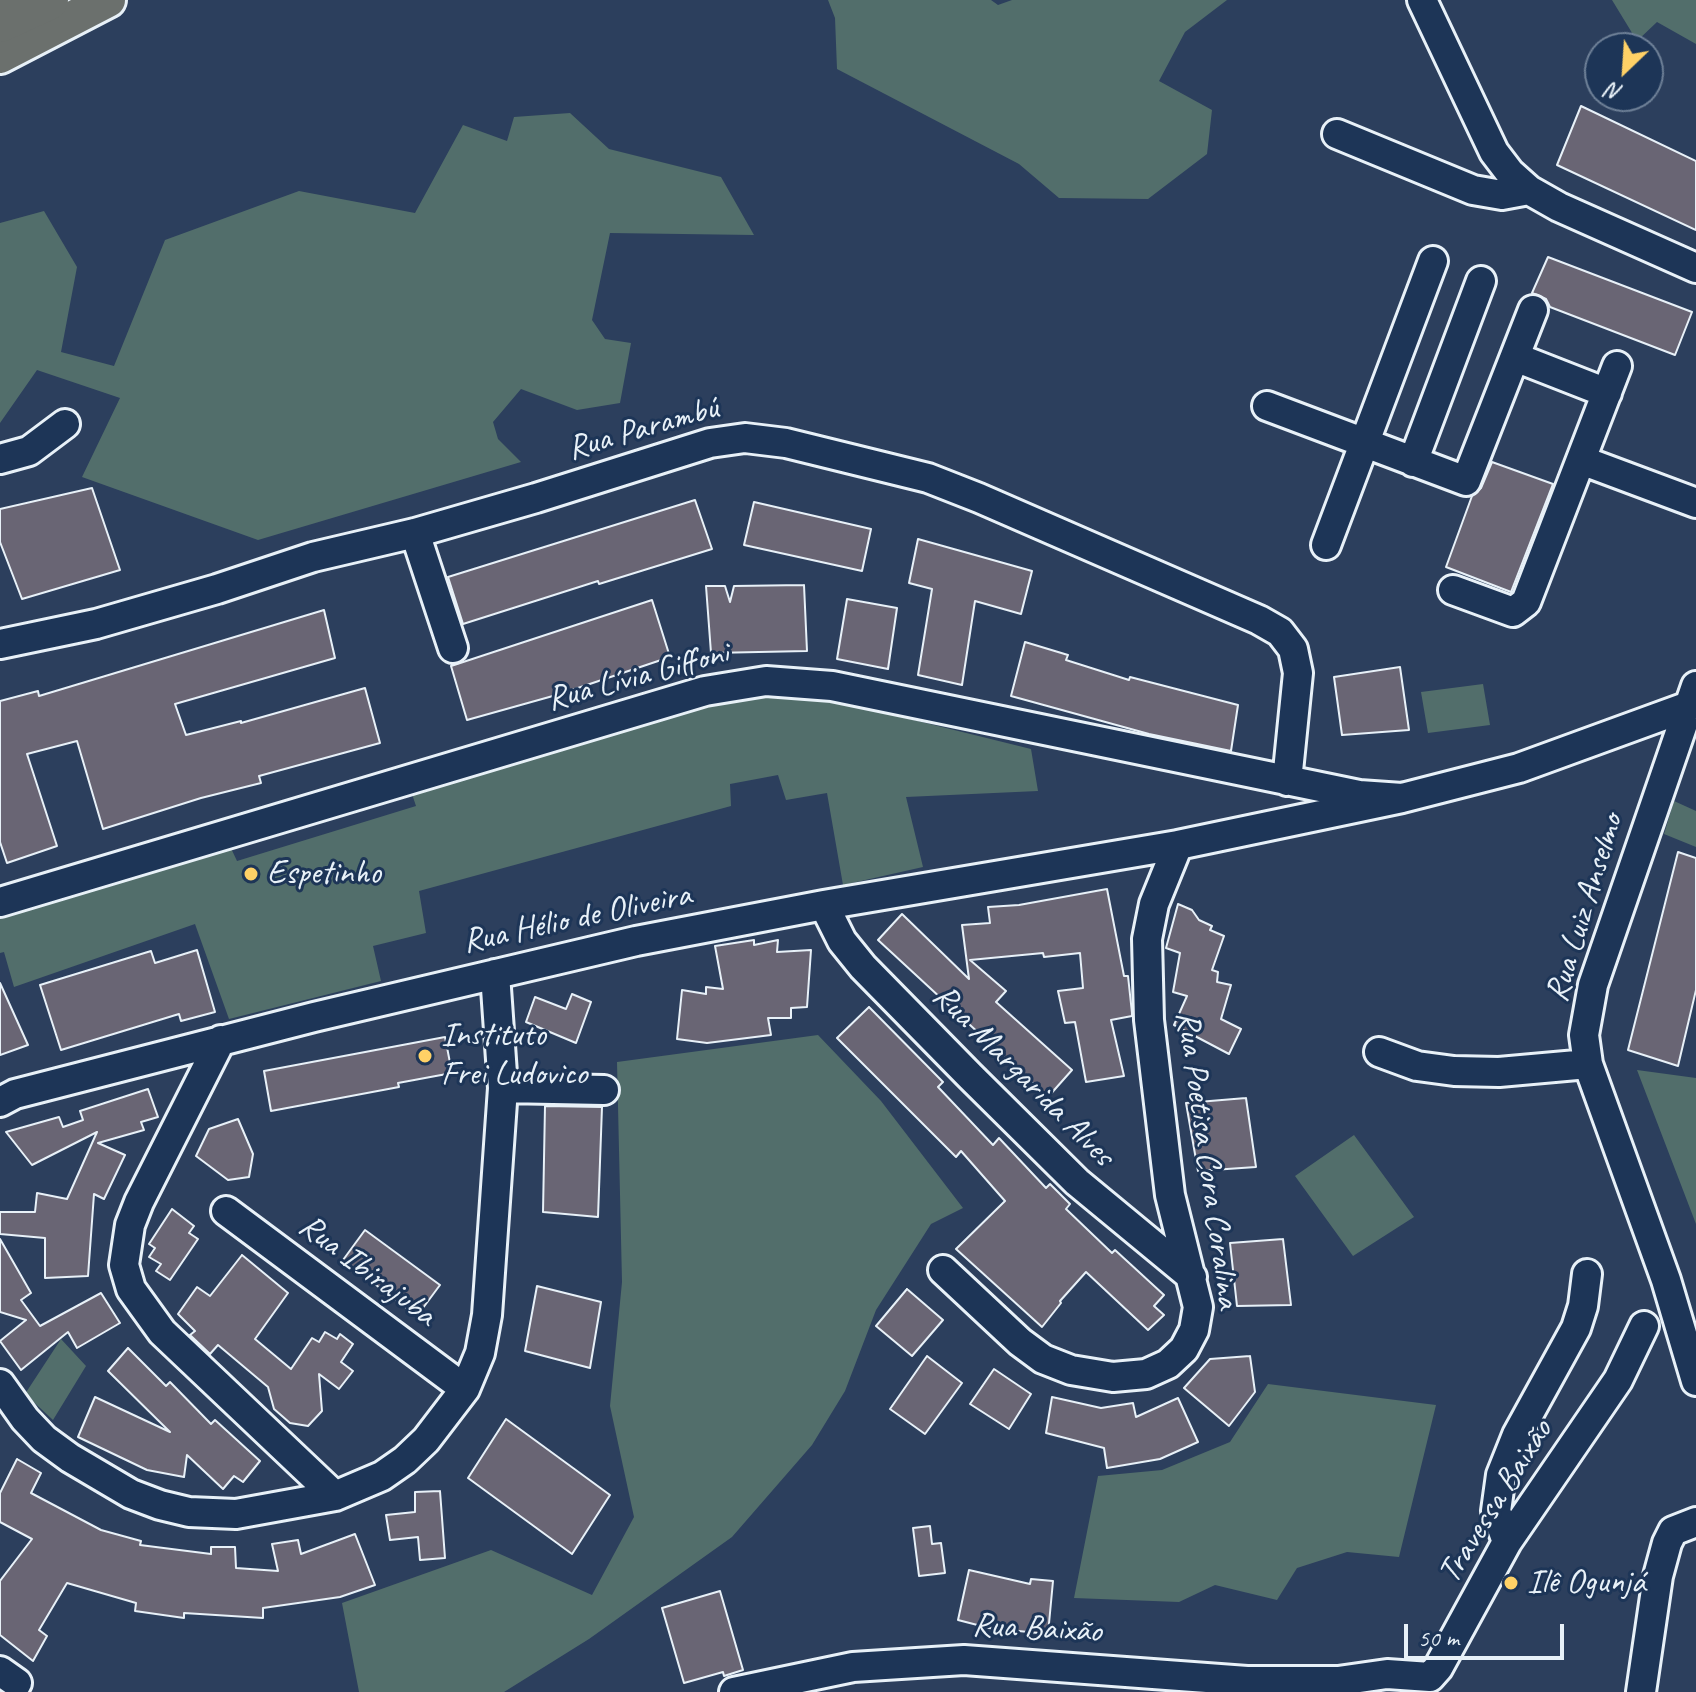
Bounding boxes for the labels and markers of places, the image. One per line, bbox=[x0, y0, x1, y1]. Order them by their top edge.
place label: Espetinho bbox=[267, 854, 381, 894]
marker: Espetinho bbox=[242, 865, 260, 883]
place label: Instituto Frei Ludovico bbox=[441, 1016, 587, 1096]
marker: Instituto Frei Ludovico bbox=[416, 1047, 434, 1065]
place label: Ilê Ogunjá bbox=[1527, 1563, 1646, 1603]
marker: Ilê Ogunjá bbox=[1502, 1574, 1520, 1592]

